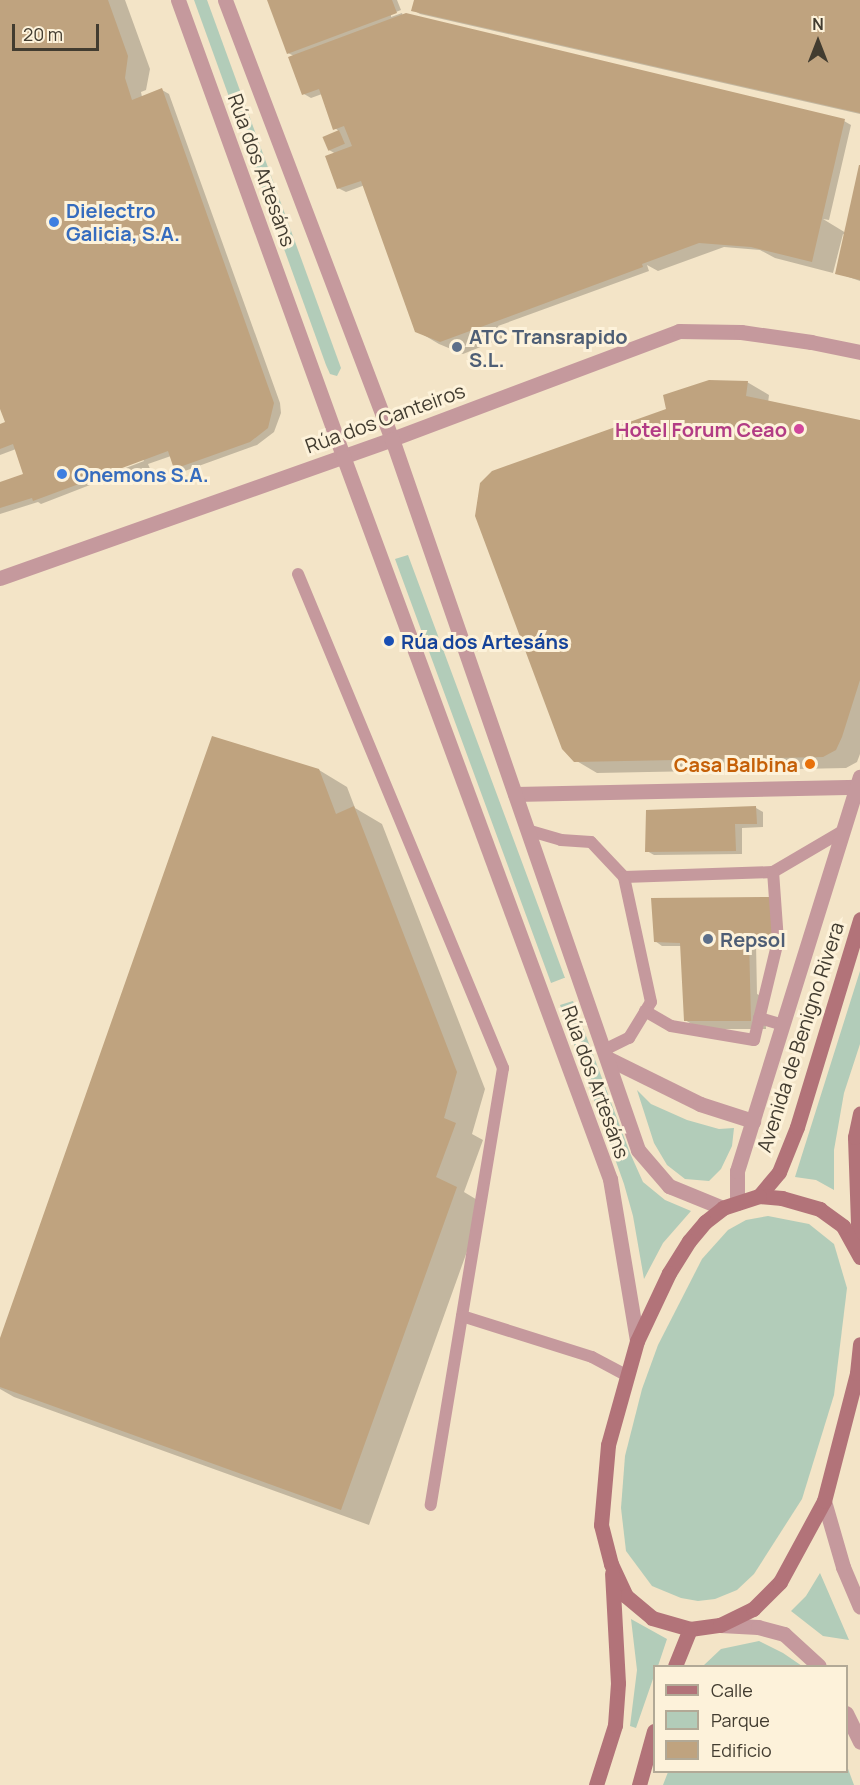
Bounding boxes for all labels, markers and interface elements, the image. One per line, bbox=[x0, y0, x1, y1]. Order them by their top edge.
scale bar bbox=[15, 12, 102, 50]
north arrow bbox=[788, 12, 848, 72]
text: N bbox=[812, 13, 824, 35]
text: 20 m bbox=[23, 22, 63, 46]
street label: Rúa dos Artesáns bbox=[223, 90, 301, 250]
place label: Dielectro Galicia, S.A. bbox=[66, 198, 180, 245]
marker: Dielectro Galicia, S.A. bbox=[47, 215, 61, 229]
place label: ATC Transrapido S.L. bbox=[469, 324, 628, 371]
marker: ATC Transrapido S.L. bbox=[450, 340, 464, 354]
street label: Rúa dos Canteiros bbox=[302, 378, 468, 458]
place label: Hotel Forum Ceao bbox=[615, 417, 787, 441]
marker: Hotel Forum Ceao bbox=[792, 422, 806, 436]
place label: Onemons S.A. bbox=[74, 462, 209, 486]
marker: Onemons S.A. bbox=[55, 467, 69, 481]
place label: Rúa dos Artesáns bbox=[401, 629, 569, 653]
marker: Rúa dos Artesáns bbox=[382, 634, 396, 648]
place label: Casa Balbina bbox=[674, 752, 798, 776]
marker: Casa Balbina bbox=[803, 757, 817, 771]
street label: Avenida de Benigno Rivera bbox=[751, 919, 849, 1155]
place label: Repsol bbox=[720, 927, 786, 951]
marker: Repsol bbox=[701, 932, 715, 946]
street label: Rúa dos Artesáns bbox=[557, 1002, 635, 1162]
legend bbox=[653, 1665, 848, 1773]
text: Calle bbox=[711, 1678, 753, 1702]
text: Parque bbox=[711, 1708, 770, 1732]
text: Edificio bbox=[711, 1738, 772, 1762]

